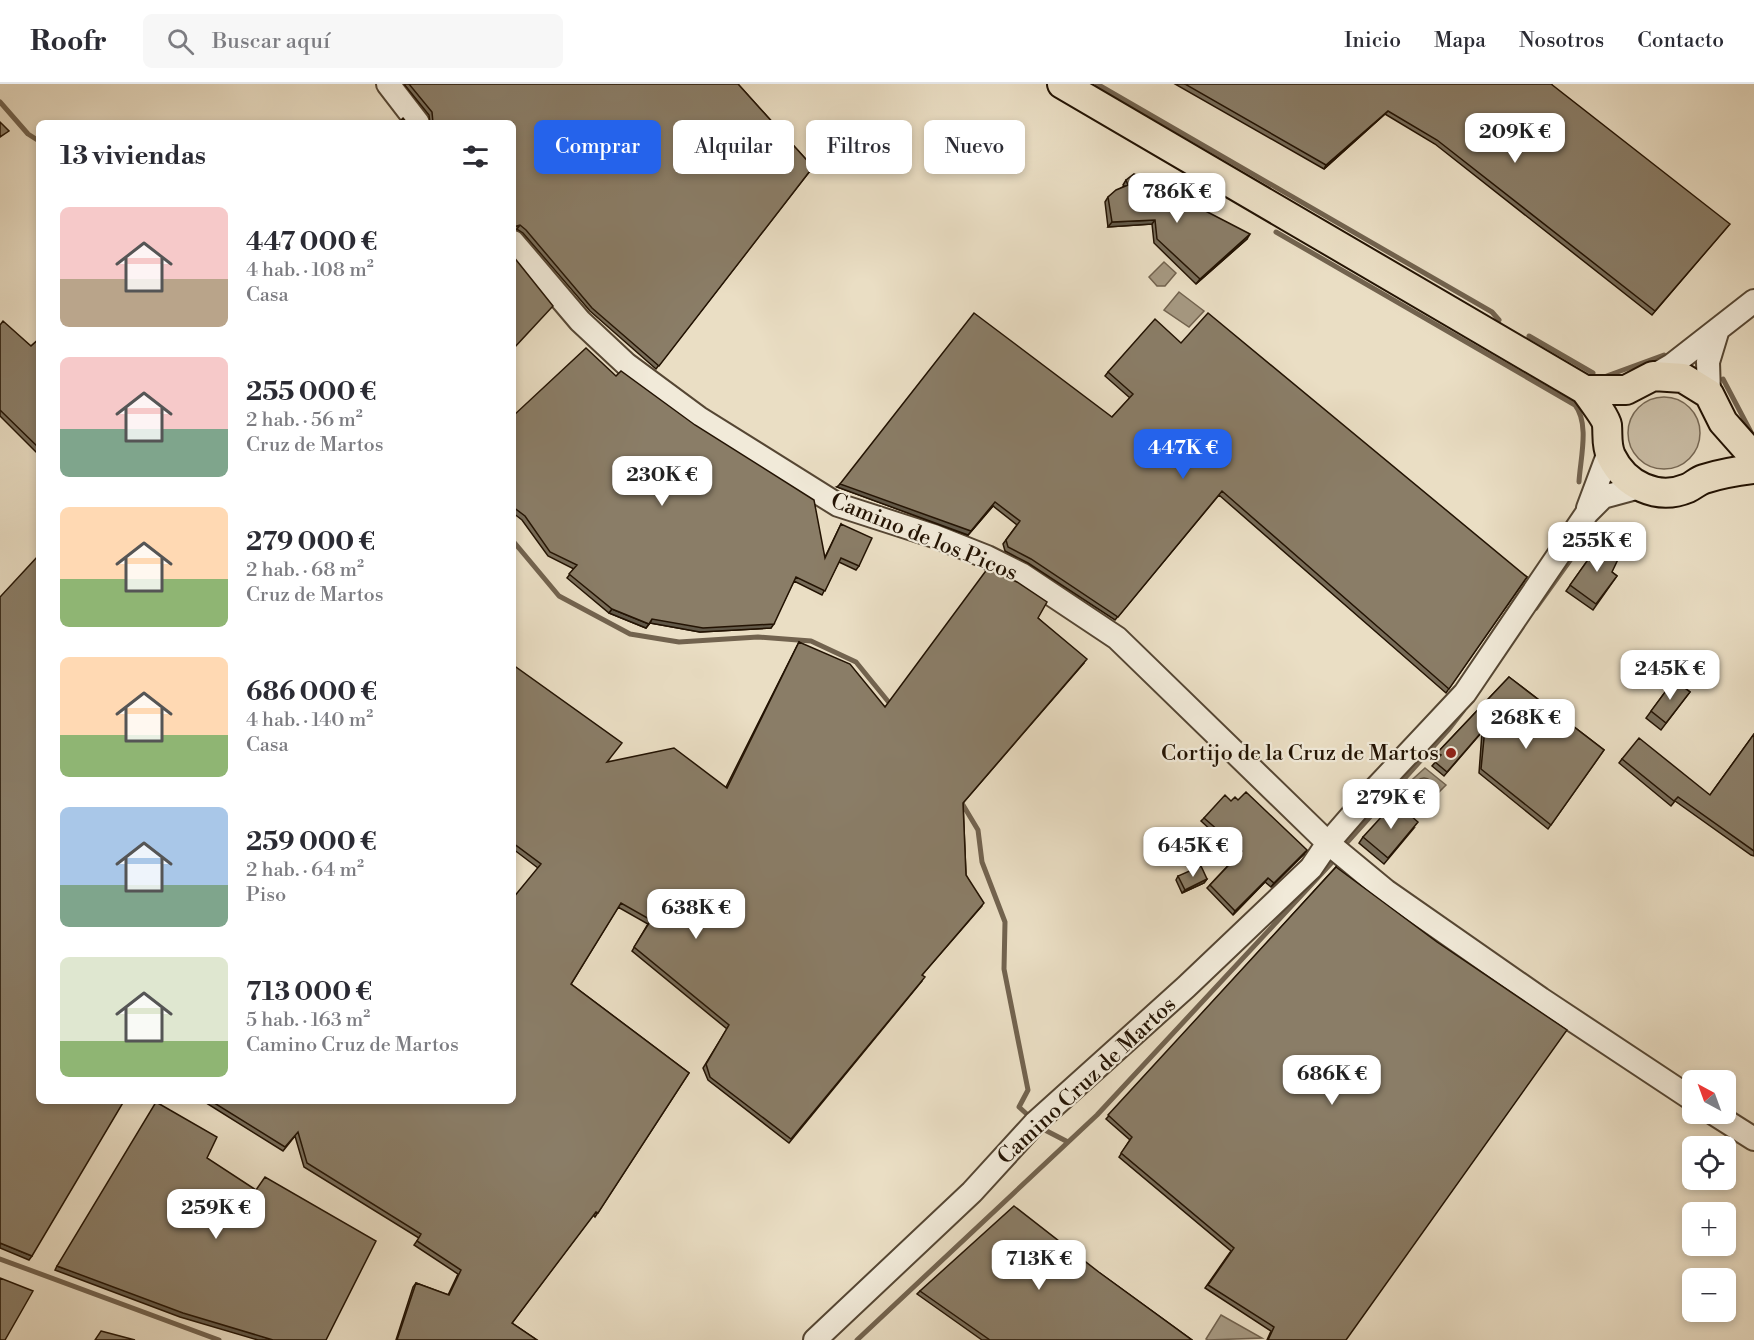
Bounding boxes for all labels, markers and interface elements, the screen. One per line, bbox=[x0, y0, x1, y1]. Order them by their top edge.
search box bbox=[143, 14, 563, 68]
text: Roofr bbox=[30, 24, 107, 59]
icon: search bbox=[164, 25, 197, 58]
text: Buscar aquí bbox=[212, 28, 330, 55]
text: Inicio bbox=[1344, 28, 1401, 54]
text: Mapa bbox=[1434, 28, 1486, 54]
text: Nosotros bbox=[1519, 28, 1604, 54]
text: Contacto bbox=[1637, 28, 1724, 54]
pin: 209K € bbox=[1466, 113, 1564, 164]
chip: Comprar bbox=[534, 120, 661, 174]
chip: Alquilar bbox=[673, 120, 794, 174]
chip: Filtros bbox=[806, 120, 912, 174]
chip: Nuevo bbox=[924, 120, 1025, 174]
text: 209K € bbox=[1479, 120, 1551, 145]
text: 13 viviendas bbox=[60, 140, 206, 172]
icon: filters bbox=[459, 140, 492, 173]
pin: 786K € bbox=[1128, 173, 1226, 224]
text: 786K € bbox=[1142, 180, 1212, 205]
text: 447 000 € bbox=[246, 226, 377, 258]
icon: home bbox=[108, 231, 180, 303]
text: 4 hab. · 108 m² bbox=[246, 258, 374, 283]
text: Casa bbox=[246, 283, 289, 308]
text: 255 000 € bbox=[246, 376, 376, 408]
icon: home bbox=[108, 381, 180, 453]
text: 2 hab. · 56 m² bbox=[246, 408, 363, 433]
pin: 447K € bbox=[1134, 429, 1232, 480]
text: Cruz de Martos bbox=[246, 433, 383, 458]
text: 447K € bbox=[1148, 436, 1218, 461]
pin: 230K € bbox=[613, 456, 711, 507]
text: 230K € bbox=[626, 463, 698, 488]
street label: Camino de los Picos bbox=[827, 487, 1021, 587]
pin: 255K € bbox=[1548, 522, 1646, 573]
text: 279 000 € bbox=[246, 526, 375, 558]
text: 255K € bbox=[1562, 529, 1632, 554]
icon: home bbox=[108, 531, 180, 603]
text: 2 hab. · 68 m² bbox=[246, 558, 364, 583]
text: Cruz de Martos bbox=[246, 583, 383, 608]
pin: 245K € bbox=[1621, 650, 1719, 701]
text: 245K € bbox=[1635, 657, 1705, 682]
text: 686 000 € bbox=[246, 676, 377, 708]
icon: home bbox=[108, 681, 180, 753]
pin: 268K € bbox=[1477, 699, 1575, 750]
text: 268K € bbox=[1491, 706, 1561, 731]
text: 4 hab. · 140 m² bbox=[246, 708, 373, 733]
text: Casa bbox=[246, 733, 289, 758]
place label: Cortijo de la Cruz de Martos bbox=[1161, 740, 1439, 767]
marker: Cortijo de la Cruz de Martos bbox=[1444, 746, 1458, 760]
pin: 279K € bbox=[1342, 779, 1440, 830]
text: 279K € bbox=[1357, 786, 1425, 811]
text: 259 000 € bbox=[246, 826, 377, 858]
pin: 645K € bbox=[1144, 827, 1242, 878]
icon: home bbox=[108, 831, 180, 903]
text: 645K € bbox=[1157, 834, 1229, 859]
text: 2 hab. · 64 m² bbox=[246, 858, 364, 883]
text: Piso bbox=[246, 883, 286, 908]
pin: 638K € bbox=[647, 889, 745, 940]
text: 638K € bbox=[661, 896, 731, 921]
text: 713 000 € bbox=[246, 976, 372, 1008]
icon: home bbox=[108, 981, 180, 1053]
street label: Camino Cruz de Martos bbox=[992, 991, 1182, 1171]
text: 5 hab. · 163 m² bbox=[246, 1008, 370, 1033]
text: Camino Cruz de Martos bbox=[246, 1033, 459, 1058]
pin: 686K € bbox=[1283, 1055, 1381, 1106]
text: 686K € bbox=[1297, 1062, 1367, 1087]
north arrow bbox=[1682, 1070, 1736, 1124]
map controls bbox=[1682, 1070, 1736, 1322]
button: locate bbox=[1682, 1136, 1736, 1190]
pin: 259K € bbox=[167, 1189, 265, 1240]
text: 259K € bbox=[181, 1196, 251, 1221]
button: + bbox=[1682, 1202, 1736, 1256]
pin: 713K € bbox=[990, 1240, 1088, 1291]
text: 713K € bbox=[1006, 1247, 1072, 1272]
button: − bbox=[1682, 1268, 1736, 1322]

